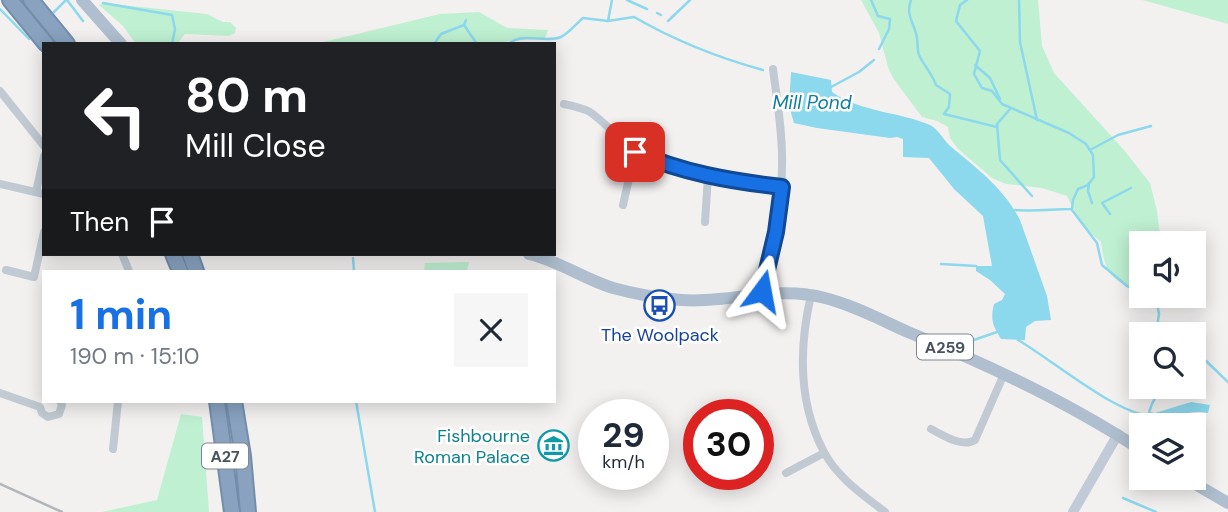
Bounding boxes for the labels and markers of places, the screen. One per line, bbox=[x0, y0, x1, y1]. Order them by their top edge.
pin bbox=[605, 122, 665, 182]
bus stop icon: The Woolpack bbox=[643, 288, 677, 322]
place label: The Woolpack bbox=[601, 323, 719, 347]
place label: Fishbourne Roman Palace bbox=[414, 424, 530, 469]
museum icon: Fishbourne Roman Palace bbox=[536, 429, 570, 463]

